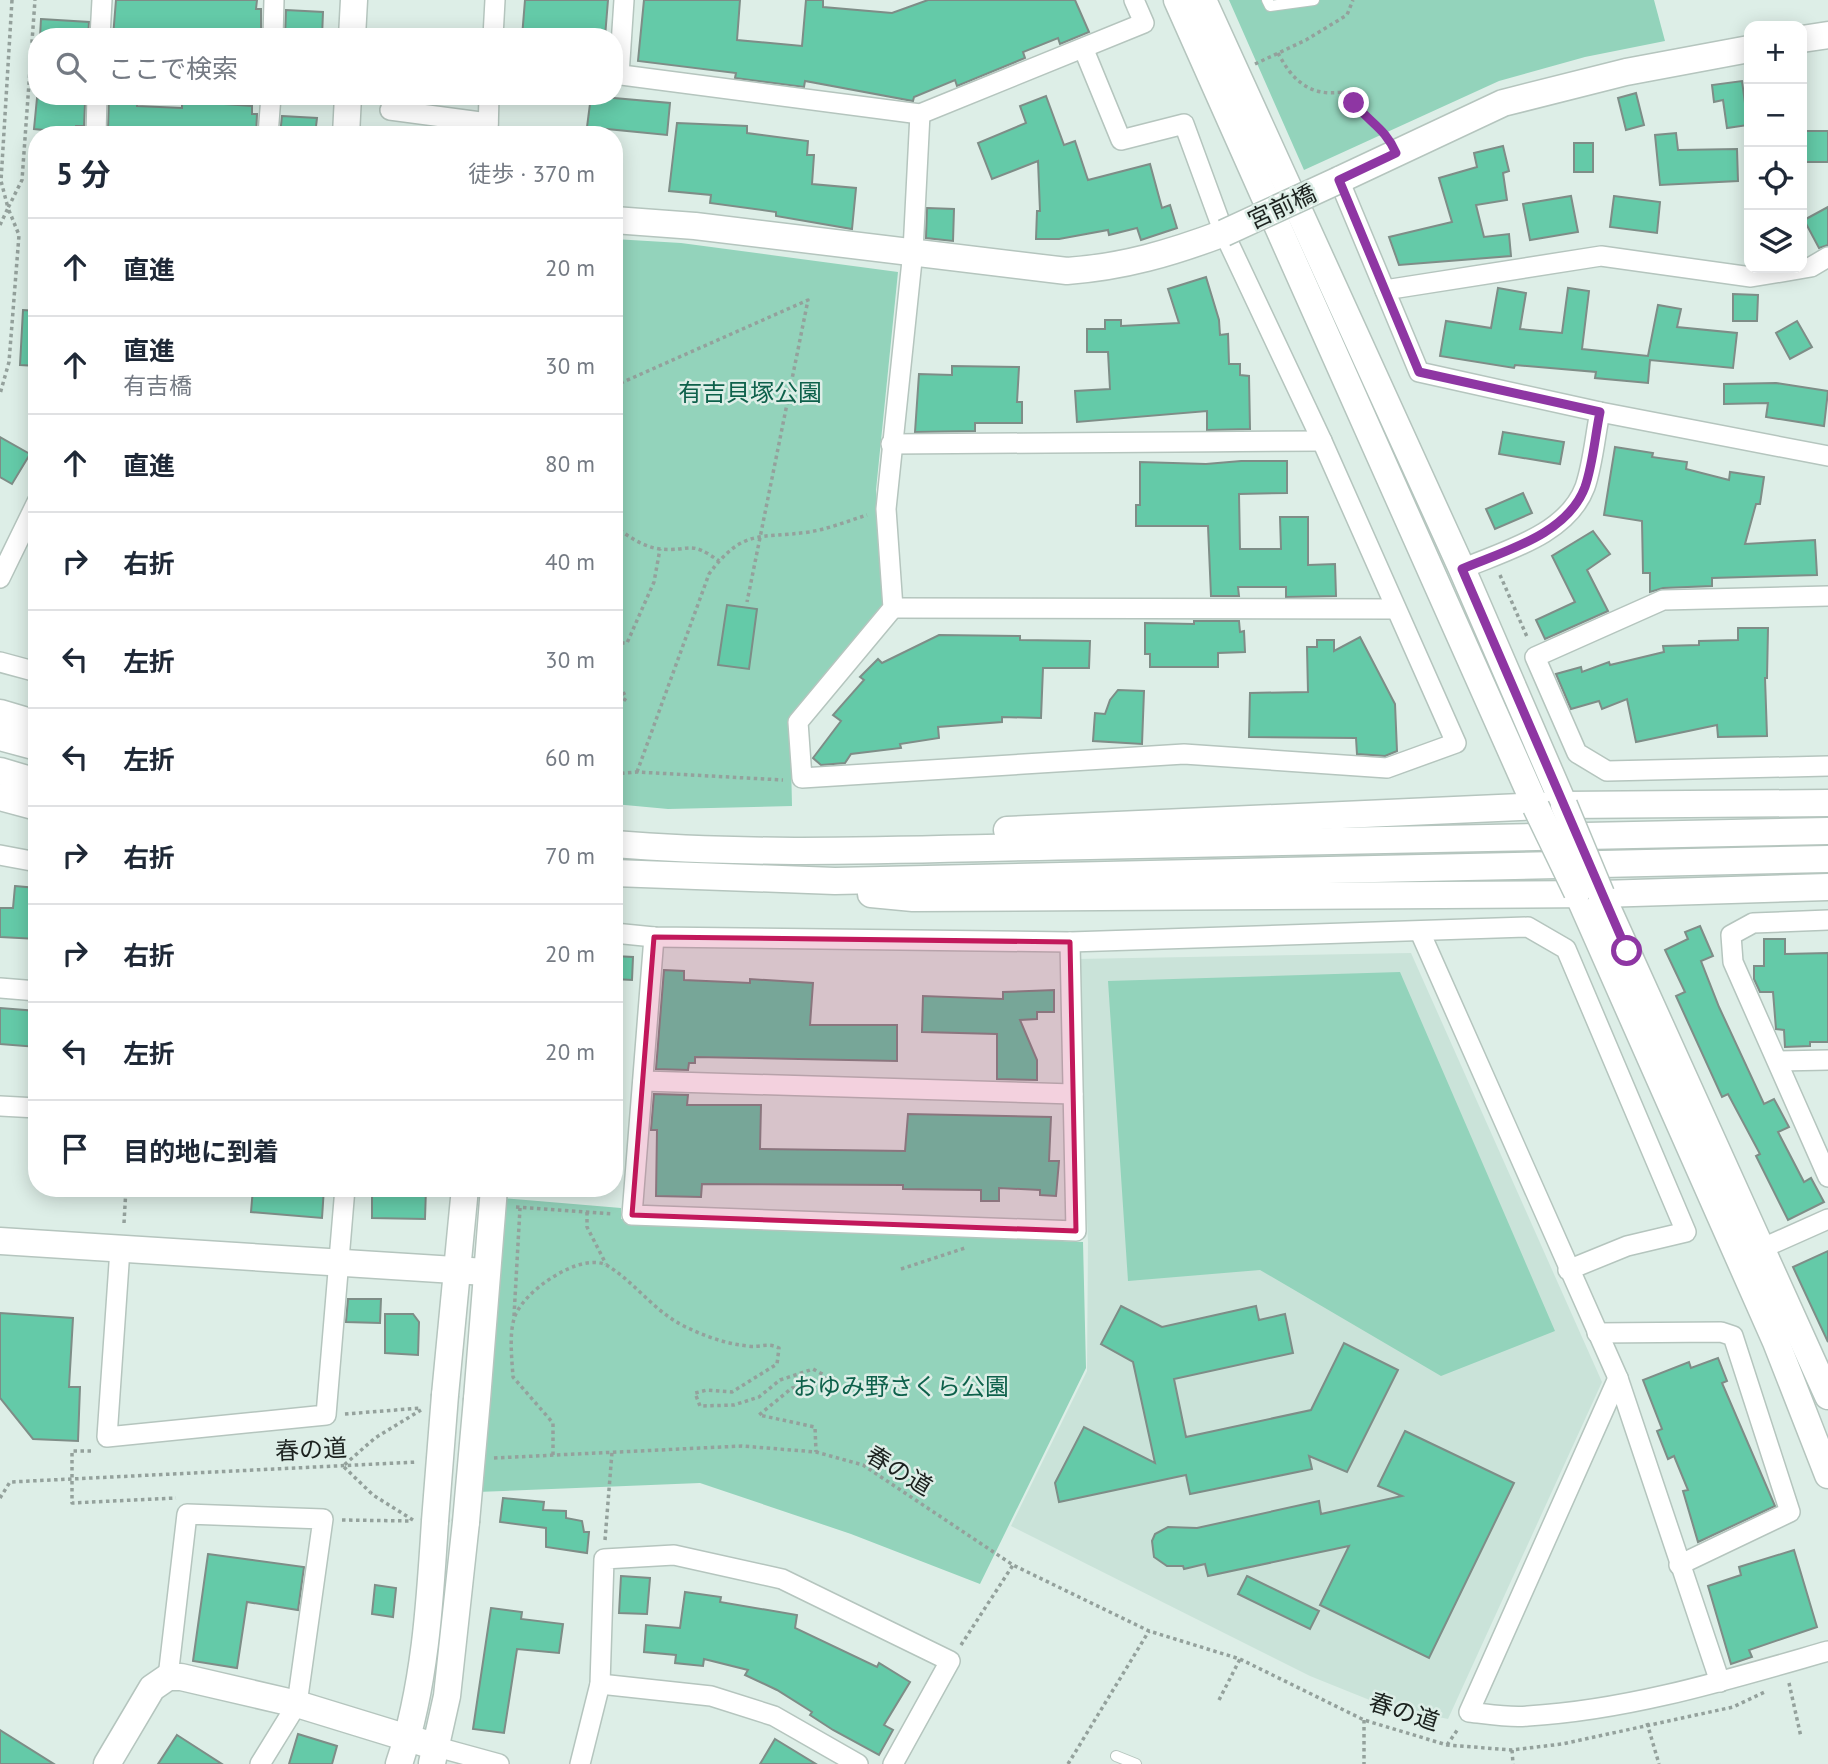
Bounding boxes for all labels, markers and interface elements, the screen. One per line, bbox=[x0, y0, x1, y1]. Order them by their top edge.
map controls bbox=[1744, 21, 1807, 273]
button: + bbox=[1744, 21, 1807, 84]
search box bbox=[28, 28, 623, 105]
icon: search bbox=[52, 48, 90, 86]
text: ここで検索 bbox=[108, 52, 238, 85]
button: − bbox=[1744, 84, 1807, 147]
route end bbox=[1338, 87, 1369, 118]
button: locate bbox=[1744, 147, 1807, 210]
text: 5 分 bbox=[56, 154, 111, 193]
text: 徒歩 · 370 m bbox=[468, 159, 595, 188]
street label: 宮前橋 bbox=[1243, 177, 1321, 236]
button: layers bbox=[1744, 210, 1807, 273]
icon: ahead bbox=[56, 248, 94, 286]
text: 直進 bbox=[123, 253, 175, 286]
text: 20 m bbox=[545, 253, 595, 282]
text: 直進 bbox=[123, 334, 175, 367]
icon: ahead bbox=[56, 346, 94, 384]
text: 30 m bbox=[545, 351, 595, 380]
text: 有吉橋 bbox=[123, 371, 192, 400]
park label: 有吉貝塚公園 bbox=[678, 377, 822, 408]
icon: ahead bbox=[56, 444, 94, 482]
text: 直進 bbox=[123, 449, 175, 482]
text: 80 m bbox=[545, 449, 595, 478]
icon: right bbox=[56, 542, 94, 580]
text: 右折 bbox=[123, 547, 175, 580]
text: 40 m bbox=[545, 547, 595, 576]
icon: left bbox=[56, 640, 94, 678]
text: 左折 bbox=[123, 645, 175, 678]
text: 30 m bbox=[545, 645, 595, 674]
icon: left bbox=[56, 738, 94, 776]
text: 左折 bbox=[123, 743, 175, 776]
text: 60 m bbox=[545, 743, 595, 772]
icon: right bbox=[56, 836, 94, 874]
text: 右折 bbox=[123, 841, 175, 874]
text: 70 m bbox=[545, 841, 595, 870]
icon: right bbox=[56, 934, 94, 972]
route start bbox=[1611, 935, 1642, 966]
text: 右折 bbox=[123, 939, 175, 972]
text: 20 m bbox=[545, 939, 595, 968]
icon: left bbox=[56, 1032, 94, 1070]
text: 左折 bbox=[123, 1037, 175, 1070]
text: 20 m bbox=[545, 1037, 595, 1066]
icon: arrive bbox=[56, 1130, 94, 1168]
text: 目的地に到着 bbox=[123, 1135, 279, 1168]
park label: おゆみ野さくら公園 bbox=[793, 1371, 1009, 1402]
street label: 春の道 bbox=[274, 1432, 348, 1467]
street label: 春の道 bbox=[860, 1439, 938, 1502]
street label: 春の道 bbox=[1365, 1686, 1443, 1737]

